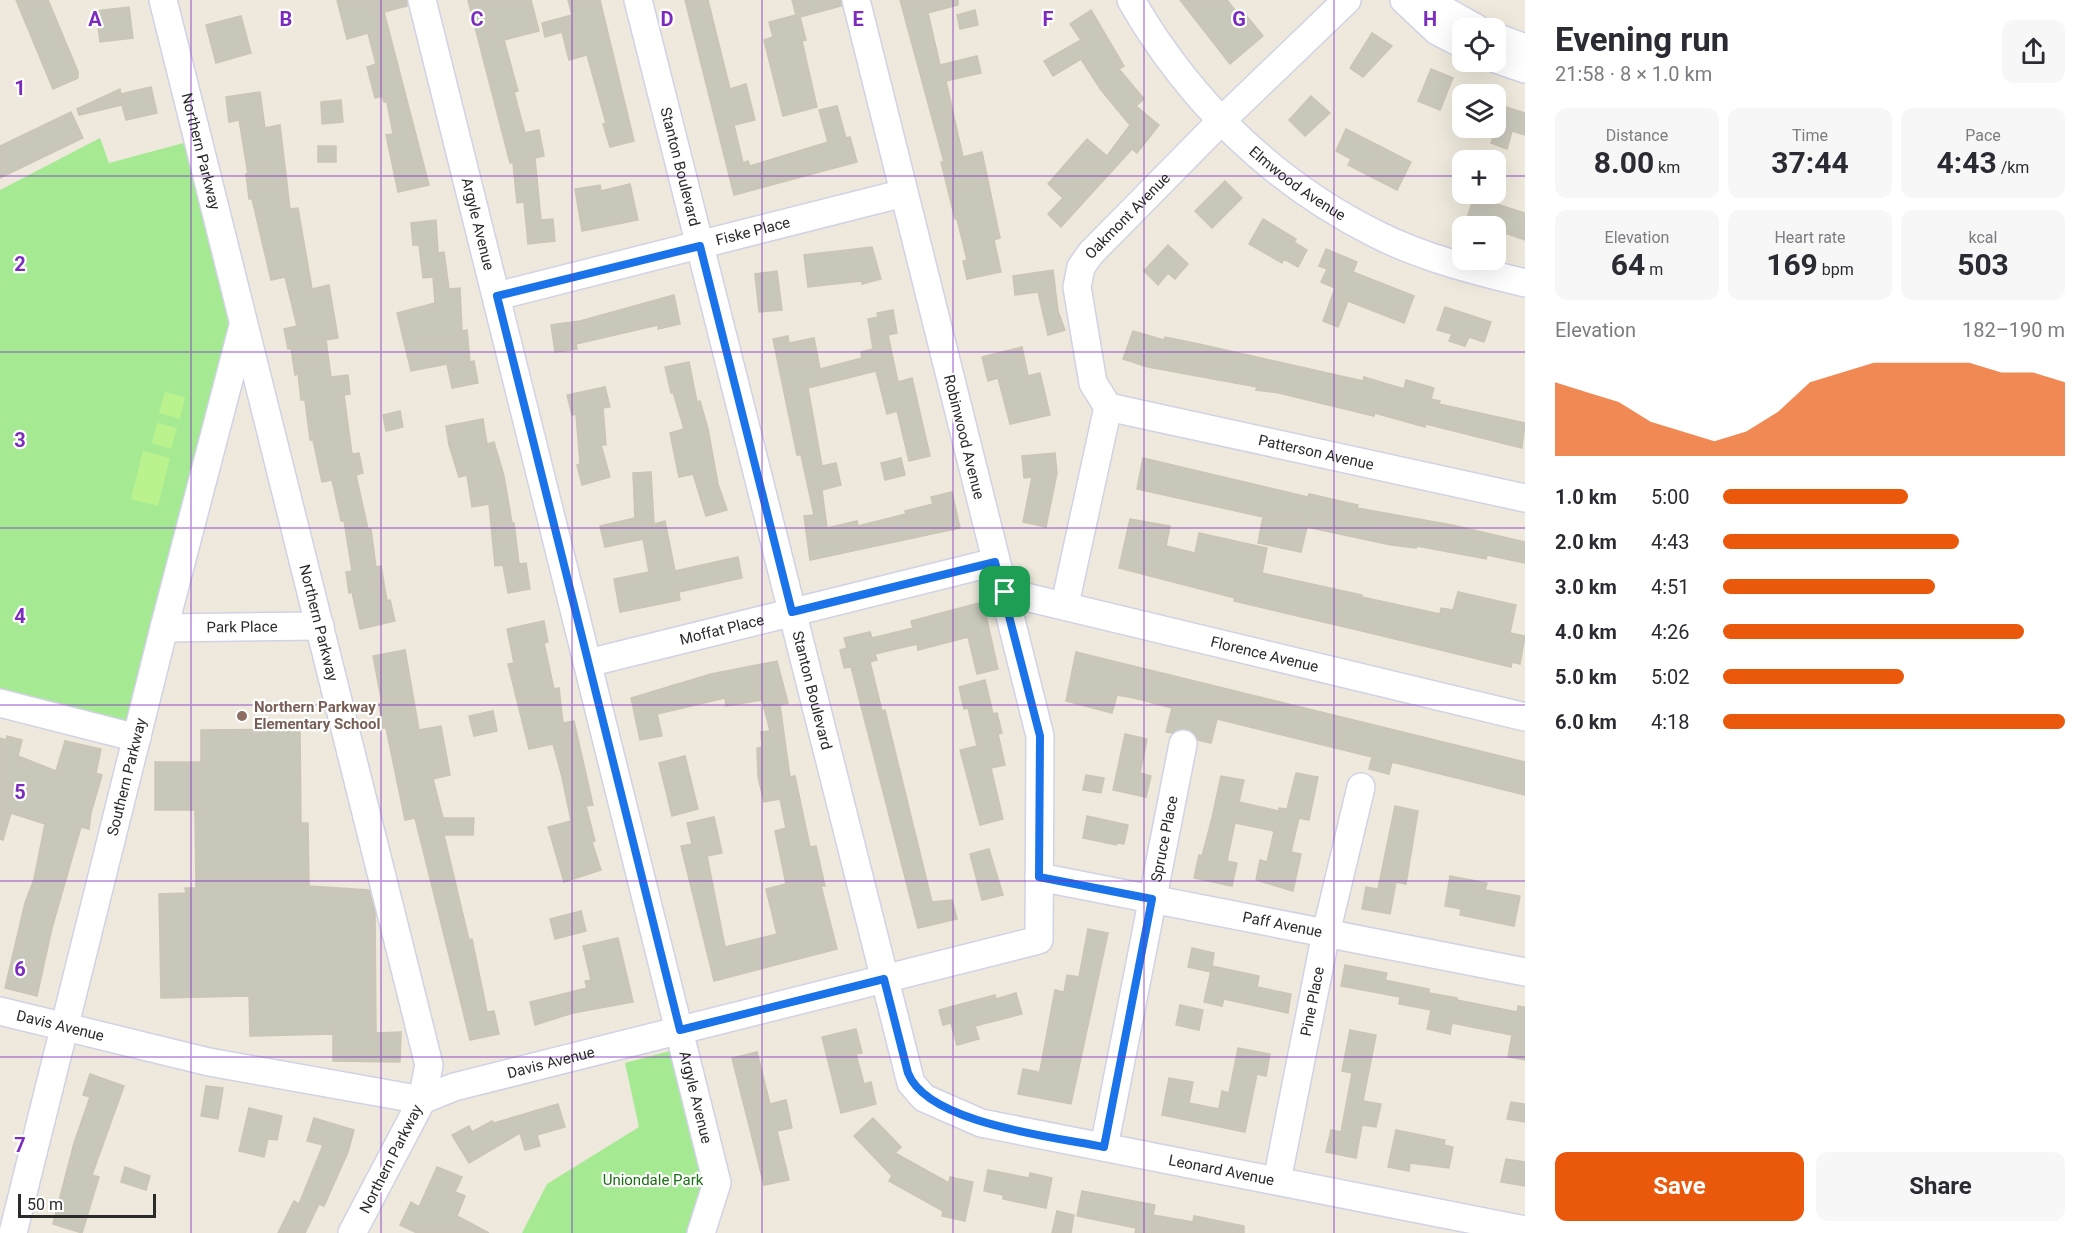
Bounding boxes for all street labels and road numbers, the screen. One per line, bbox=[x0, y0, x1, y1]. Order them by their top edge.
street label: Northern Parkway bbox=[178, 91, 224, 212]
street label: Stanton Boulevard bbox=[656, 105, 704, 228]
street label: Elmwood Avenue bbox=[1245, 142, 1349, 225]
street label: Oakmont Avenue bbox=[1081, 169, 1174, 263]
street label: Argyle Avenue bbox=[458, 176, 498, 272]
street label: Fiske Place bbox=[714, 213, 792, 249]
street label: Robinwood Avenue bbox=[940, 373, 988, 501]
street label: Patterson Avenue bbox=[1257, 431, 1376, 474]
street label: Northern Parkway bbox=[295, 563, 342, 683]
street label: Moffat Place bbox=[678, 611, 766, 649]
street label: Park Place bbox=[206, 618, 278, 636]
street label: Stanton Boulevard bbox=[788, 629, 836, 752]
street label: Florence Avenue bbox=[1209, 633, 1320, 676]
street label: Southern Parkway bbox=[103, 716, 150, 838]
street label: Spruce Place bbox=[1147, 794, 1182, 883]
street label: Paff Avenue bbox=[1241, 908, 1324, 941]
street label: Pine Place bbox=[1297, 965, 1328, 1038]
street label: Davis Avenue bbox=[15, 1006, 106, 1045]
street label: Davis Avenue bbox=[505, 1043, 597, 1082]
street label: Argyle Avenue bbox=[675, 1049, 716, 1146]
street label: Northern Parkway bbox=[356, 1102, 426, 1216]
street label: Leonard Avenue bbox=[1167, 1151, 1276, 1189]

